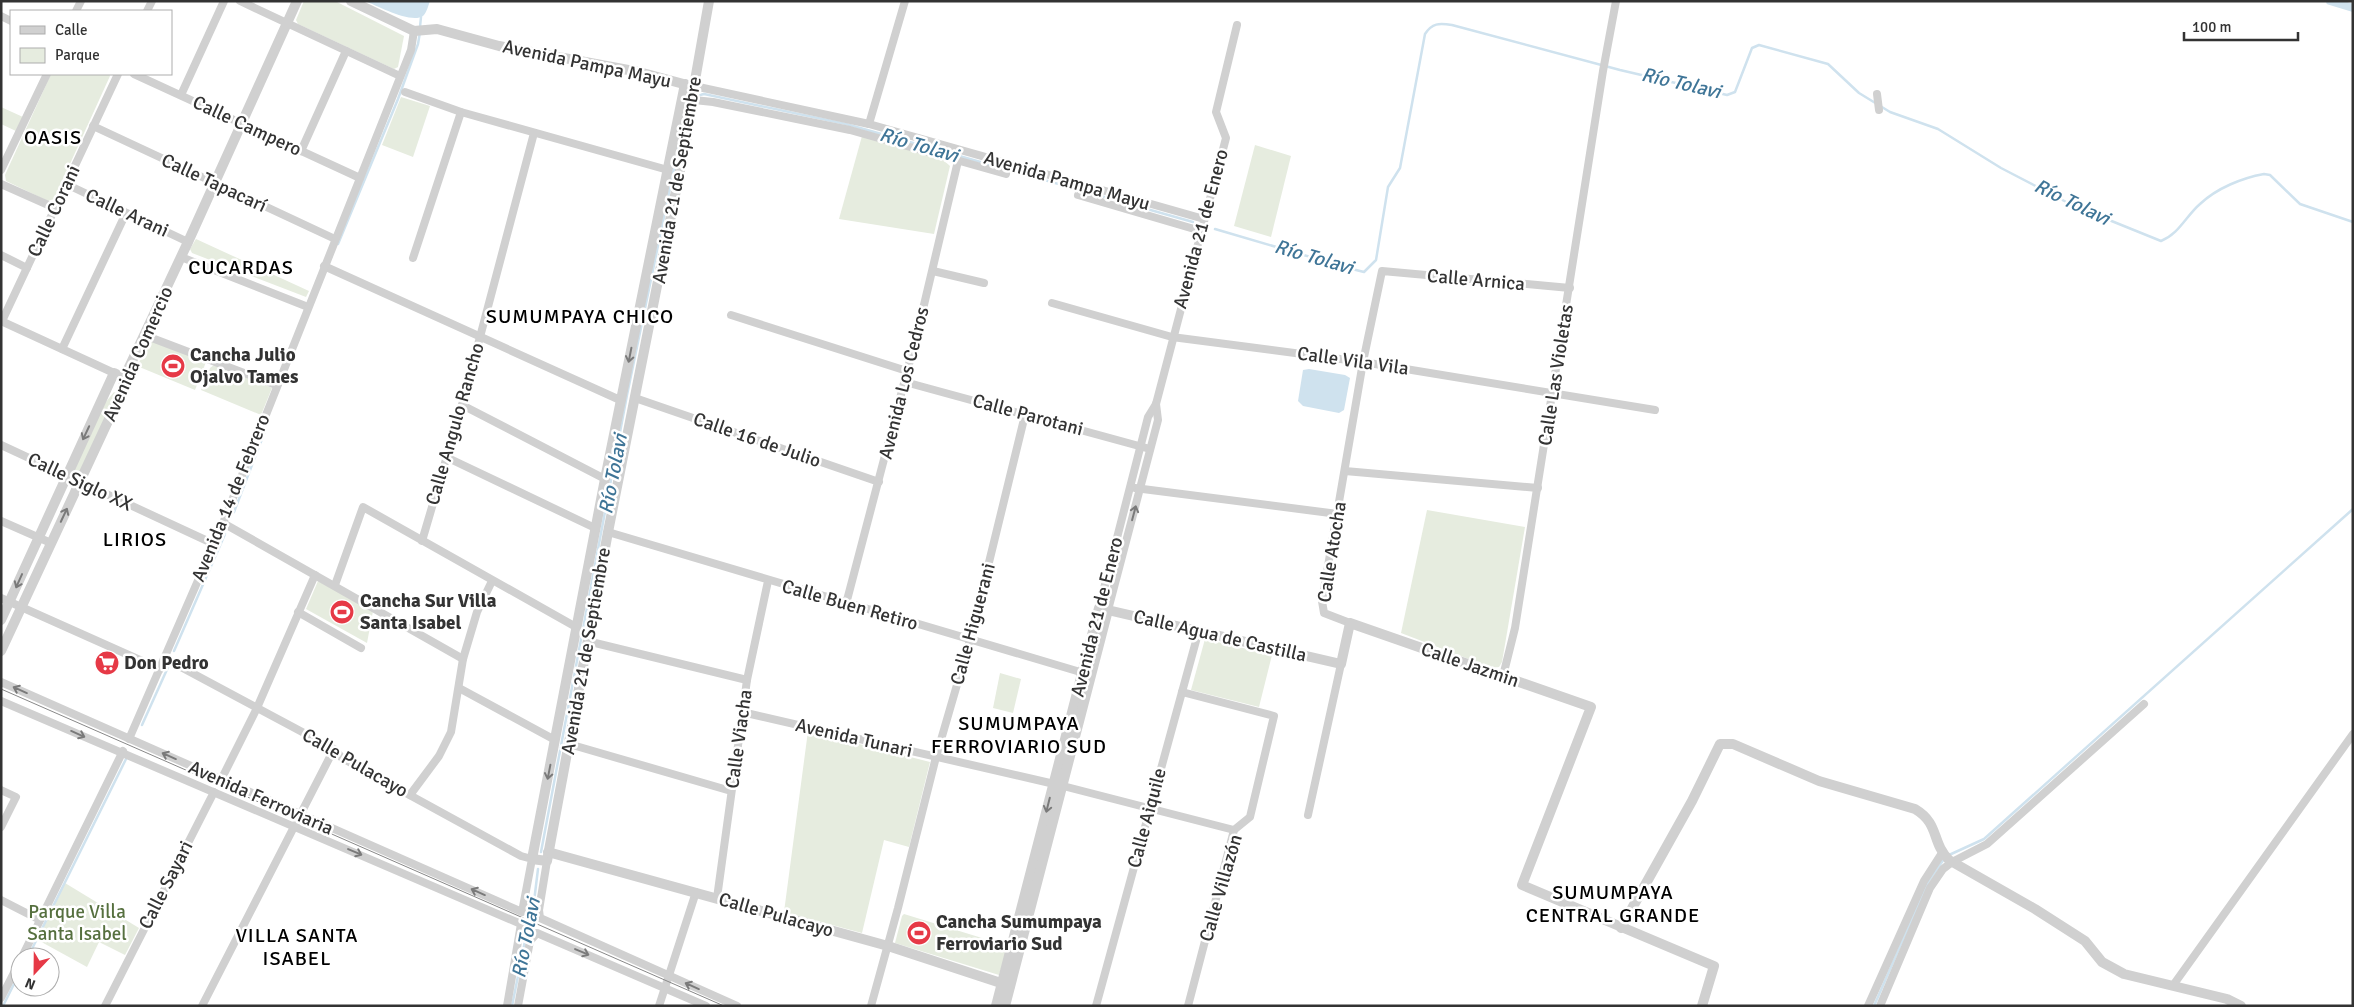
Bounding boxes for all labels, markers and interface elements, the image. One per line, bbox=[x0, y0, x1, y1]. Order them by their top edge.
legend bbox=[10, 10, 172, 75]
scale bar bbox=[2184, 10, 2298, 42]
text: 100 m bbox=[2192, 18, 2232, 36]
text: Calle bbox=[55, 21, 88, 39]
street label: Avenida Pampa Mayu bbox=[501, 34, 673, 94]
text: Parque bbox=[55, 46, 100, 64]
water label: Río Tolavi bbox=[1639, 62, 1725, 105]
street label: Avenida 21 de Septiembre bbox=[647, 75, 707, 285]
street label: Calle Campero bbox=[189, 90, 305, 162]
water label: Río Tolavi bbox=[877, 122, 963, 169]
district label: OASIS bbox=[24, 125, 82, 150]
street label: Avenida Pampa Mayu bbox=[981, 146, 1153, 216]
street label: Avenida 21 de Enero bbox=[1168, 146, 1234, 311]
street label: Calle Tapacarí bbox=[157, 148, 271, 218]
street label: Calle Corani bbox=[22, 161, 86, 261]
water label: Río Tolavi bbox=[2030, 173, 2115, 232]
street label: Calle Arani bbox=[82, 183, 172, 243]
water label: Río Tolavi bbox=[1272, 234, 1358, 281]
district label: CUCARDAS bbox=[188, 255, 294, 280]
street label: Calle Arnica bbox=[1426, 264, 1526, 296]
street label: Avenida Comercio bbox=[97, 283, 179, 425]
street label: Calle Las Violetas bbox=[1533, 303, 1579, 447]
district label: SUMUMPAYA CHICO bbox=[486, 304, 674, 329]
street label: Avenida Los Cedros bbox=[873, 304, 935, 462]
street label: Calle Angulo Rancho bbox=[420, 340, 490, 508]
street label: Calle Vila Vila bbox=[1296, 341, 1410, 381]
place label: Cancha Julio Ojalvo Tames bbox=[190, 343, 298, 389]
one-way arrow bbox=[624, 347, 634, 363]
sports icon: Cancha Julio Ojalvo Tames bbox=[160, 353, 186, 379]
street label: Calle Parotani bbox=[970, 389, 1086, 441]
street label: Calle 16 de Julio bbox=[690, 407, 824, 473]
street label: Avenida 14 de Febrero bbox=[186, 411, 276, 585]
one-way arrow bbox=[81, 425, 90, 440]
water label: Río Tolavi bbox=[593, 430, 633, 516]
street label: Calle Siglo XX bbox=[24, 447, 136, 517]
street label: Calle Atocha bbox=[1312, 500, 1352, 604]
one-way arrow bbox=[1129, 505, 1139, 521]
one-way arrow bbox=[59, 508, 69, 523]
district label: LIRIOS bbox=[103, 527, 167, 552]
street label: Avenida 21 de Enero bbox=[1065, 534, 1129, 700]
street label: Avenida 21 de Septiembre bbox=[556, 546, 616, 756]
street label: Calle Higuerani bbox=[945, 560, 1001, 688]
one-way arrow bbox=[13, 573, 23, 588]
street label: Calle Buen Retiro bbox=[779, 574, 921, 636]
place label: Cancha Sur Villa Santa Isabel bbox=[360, 589, 497, 635]
sports icon: Cancha Sur Villa Santa Isabel bbox=[329, 599, 355, 625]
street label: Calle Agua de Castilla bbox=[1131, 604, 1309, 668]
street label: Calle Jazmin bbox=[1418, 637, 1522, 693]
supermarket icon: Don Pedro bbox=[94, 650, 120, 676]
place label: Don Pedro bbox=[124, 651, 209, 675]
one-way arrow bbox=[13, 685, 28, 695]
street label: Calle Viacha bbox=[720, 688, 758, 790]
district label: SUMUMPAYA FERROVIARIO SUD bbox=[931, 711, 1107, 759]
street label: Avenida Tunari bbox=[793, 713, 915, 763]
street label: Calle Pulacayo bbox=[298, 723, 412, 803]
one-way arrow bbox=[70, 730, 85, 740]
one-way arrow bbox=[162, 751, 177, 761]
street label: Avenida Ferroviaria bbox=[185, 755, 337, 841]
one-way arrow bbox=[544, 764, 553, 780]
street label: Calle Aiquile bbox=[1122, 765, 1172, 871]
one-way arrow bbox=[1043, 796, 1052, 812]
street label: Calle Villazón bbox=[1194, 832, 1248, 944]
street label: Calle Sayari bbox=[133, 837, 199, 933]
one-way arrow bbox=[347, 848, 362, 857]
district label: SUMUMPAYA CENTRAL GRANDE bbox=[1526, 880, 1700, 928]
one-way arrow bbox=[471, 887, 486, 897]
street label: Calle Pulacayo bbox=[716, 887, 836, 943]
water label: Río Tolavi bbox=[506, 894, 546, 980]
park label: Parque Villa Santa Isabel bbox=[27, 900, 127, 946]
place label: Cancha Sumumpaya Ferroviario Sud bbox=[936, 910, 1102, 956]
sports icon: Cancha Sumumpaya Ferroviario Sud bbox=[906, 920, 932, 946]
district label: VILLA SANTA ISABEL bbox=[235, 923, 359, 971]
north arrow bbox=[10, 947, 60, 997]
one-way arrow bbox=[574, 947, 589, 957]
text: N bbox=[23, 974, 38, 993]
one-way arrow bbox=[685, 981, 700, 990]

